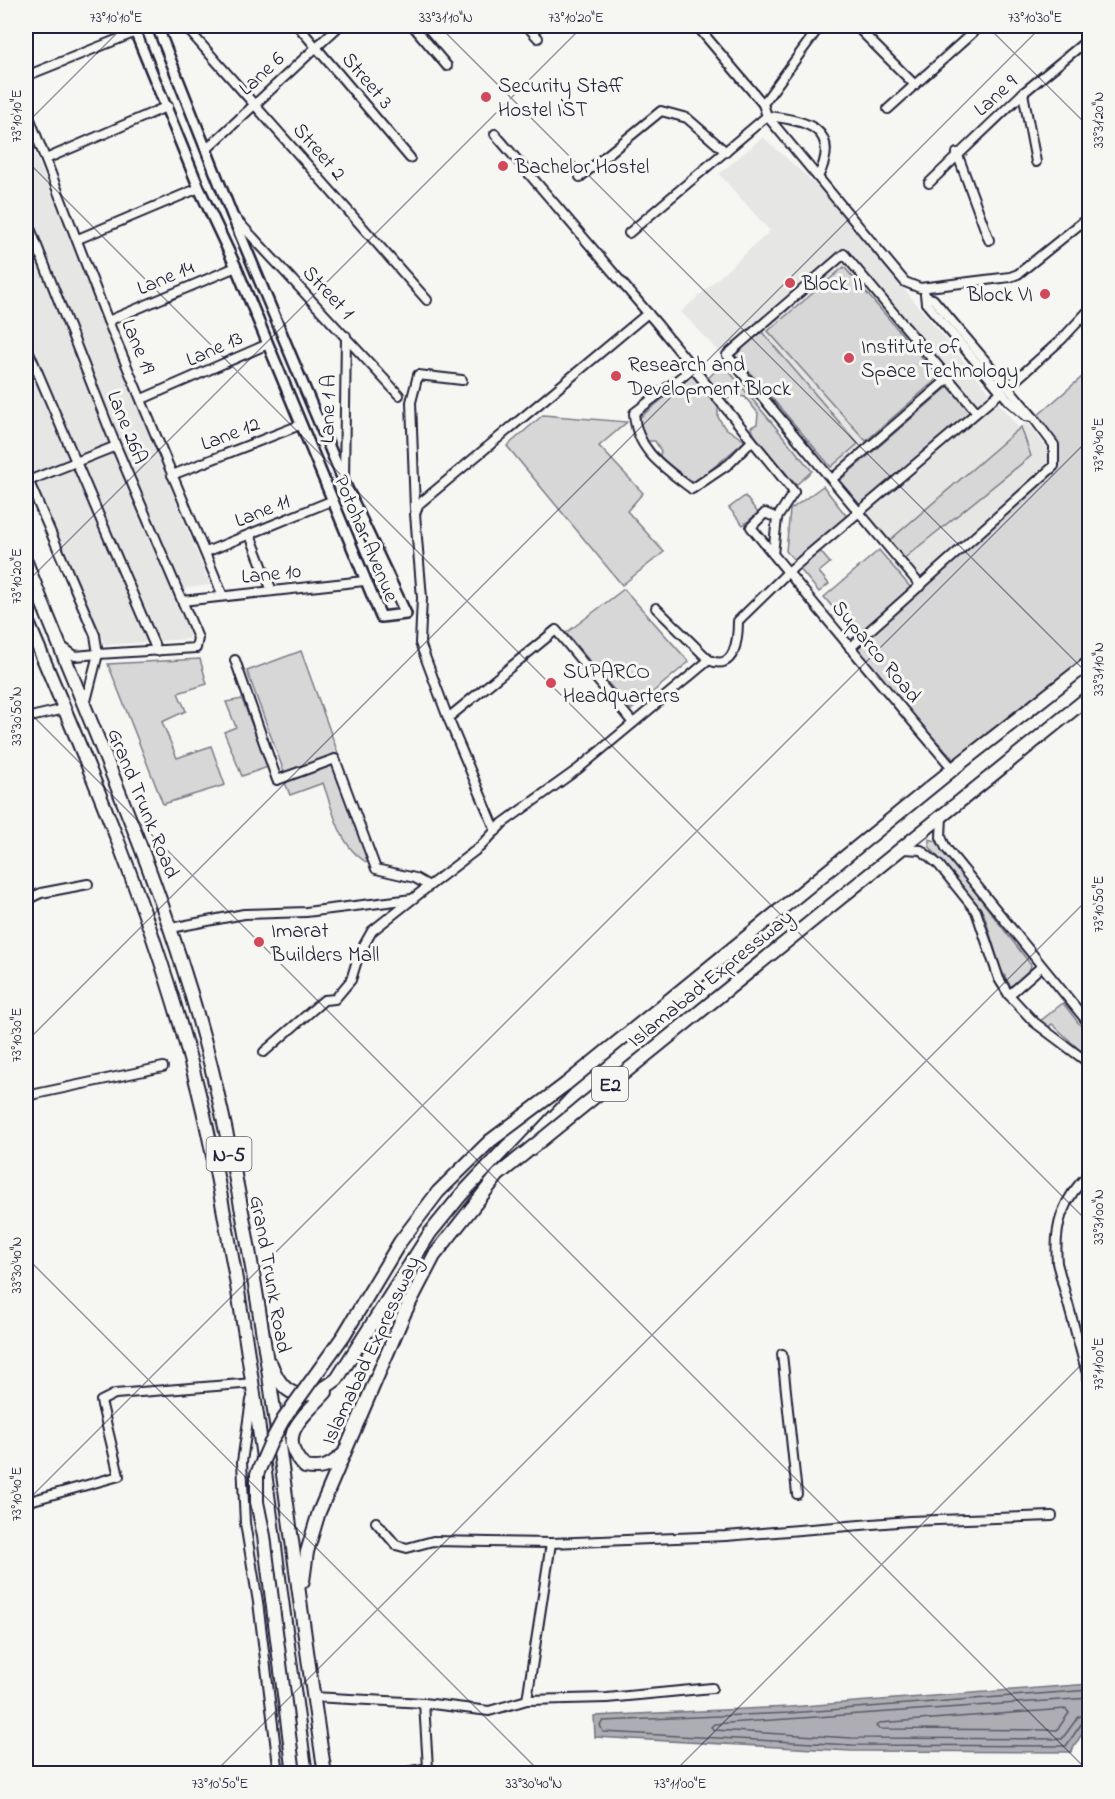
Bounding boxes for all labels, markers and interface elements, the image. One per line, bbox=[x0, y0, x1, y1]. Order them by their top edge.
text: 73°10'10"E bbox=[89, 7, 143, 29]
text: 33°31'10"N bbox=[419, 7, 473, 29]
text: 73°10'20"E bbox=[548, 7, 604, 29]
text: 73°10'30"E bbox=[1008, 7, 1062, 29]
street label: Lane 6 bbox=[233, 45, 292, 104]
street label: Street 3 bbox=[333, 46, 399, 117]
street label: Lane 9 bbox=[968, 68, 1026, 125]
place label: Security Staff Hostel IST bbox=[498, 72, 624, 126]
text: 73°10'10"E bbox=[6, 89, 28, 143]
marker: Security Staff Hostel IST bbox=[479, 90, 493, 104]
text: 33°31'20"N bbox=[1088, 92, 1110, 148]
street label: Street 2 bbox=[285, 117, 352, 188]
place label: Bachelor Hostel bbox=[514, 153, 649, 183]
marker: Bachelor Hostel bbox=[496, 159, 510, 173]
street label: Lane 14 bbox=[133, 253, 199, 304]
street label: Street 1 bbox=[294, 259, 361, 328]
place label: Block II bbox=[801, 270, 863, 300]
marker: Block II bbox=[783, 276, 797, 290]
place label: Block VI bbox=[966, 281, 1033, 311]
marker: Block VI bbox=[1038, 287, 1052, 301]
street label: Lane 19 bbox=[112, 315, 162, 380]
street label: Lane 13 bbox=[182, 324, 248, 376]
place label: Institute of Space Technology bbox=[861, 333, 1018, 389]
place label: Research and Development Block bbox=[627, 351, 792, 405]
marker: Institute of Space Technology bbox=[842, 351, 856, 365]
marker: Research and Development Block bbox=[609, 369, 623, 383]
street label: Lane 1 A bbox=[313, 374, 345, 444]
street label: Lane 26A bbox=[98, 387, 154, 469]
street label: Lane 12 bbox=[197, 410, 265, 460]
text: 73°10'40"E bbox=[1088, 418, 1110, 472]
street label: Potohar Avenue bbox=[325, 471, 406, 607]
street label: Lane 11 bbox=[230, 487, 295, 537]
text: 73°10'20"E bbox=[6, 548, 28, 604]
street label: Lane 10 bbox=[240, 557, 303, 593]
street label: Suparco Road bbox=[824, 594, 928, 710]
text: 33°31'10"N bbox=[1088, 642, 1110, 696]
place label: SUPARCO Headquarters bbox=[563, 658, 680, 712]
marker: SUPARCO Headquarters bbox=[544, 676, 558, 690]
text: 33°30'50"N bbox=[6, 686, 28, 746]
street label: Grand Trunk Road bbox=[98, 724, 186, 883]
text: 73°10'50"E bbox=[1088, 876, 1110, 932]
street label: Islamabad Expressway bbox=[622, 903, 802, 1057]
place label: Imarat Builders Mall bbox=[270, 917, 379, 971]
marker: Imarat Builders Mall bbox=[252, 935, 266, 949]
text: 73°10'30"E bbox=[6, 1008, 28, 1062]
road number: E2 bbox=[592, 1067, 628, 1101]
road number: N-5 bbox=[206, 1137, 252, 1171]
text: 33°31'00"N bbox=[1088, 1189, 1110, 1245]
street label: Grand Trunk Road bbox=[240, 1193, 298, 1356]
text: 33°30'40"N bbox=[6, 1237, 28, 1293]
street label: Islamabad Expressway bbox=[315, 1251, 431, 1451]
text: 73°11'00"E bbox=[1088, 1337, 1110, 1391]
text: 73°10'40"E bbox=[6, 1467, 28, 1521]
text: 73°10'50"E bbox=[192, 1773, 248, 1795]
text: 33°30'40"N bbox=[506, 1773, 562, 1795]
text: 73°11'00"E bbox=[653, 1773, 707, 1795]

